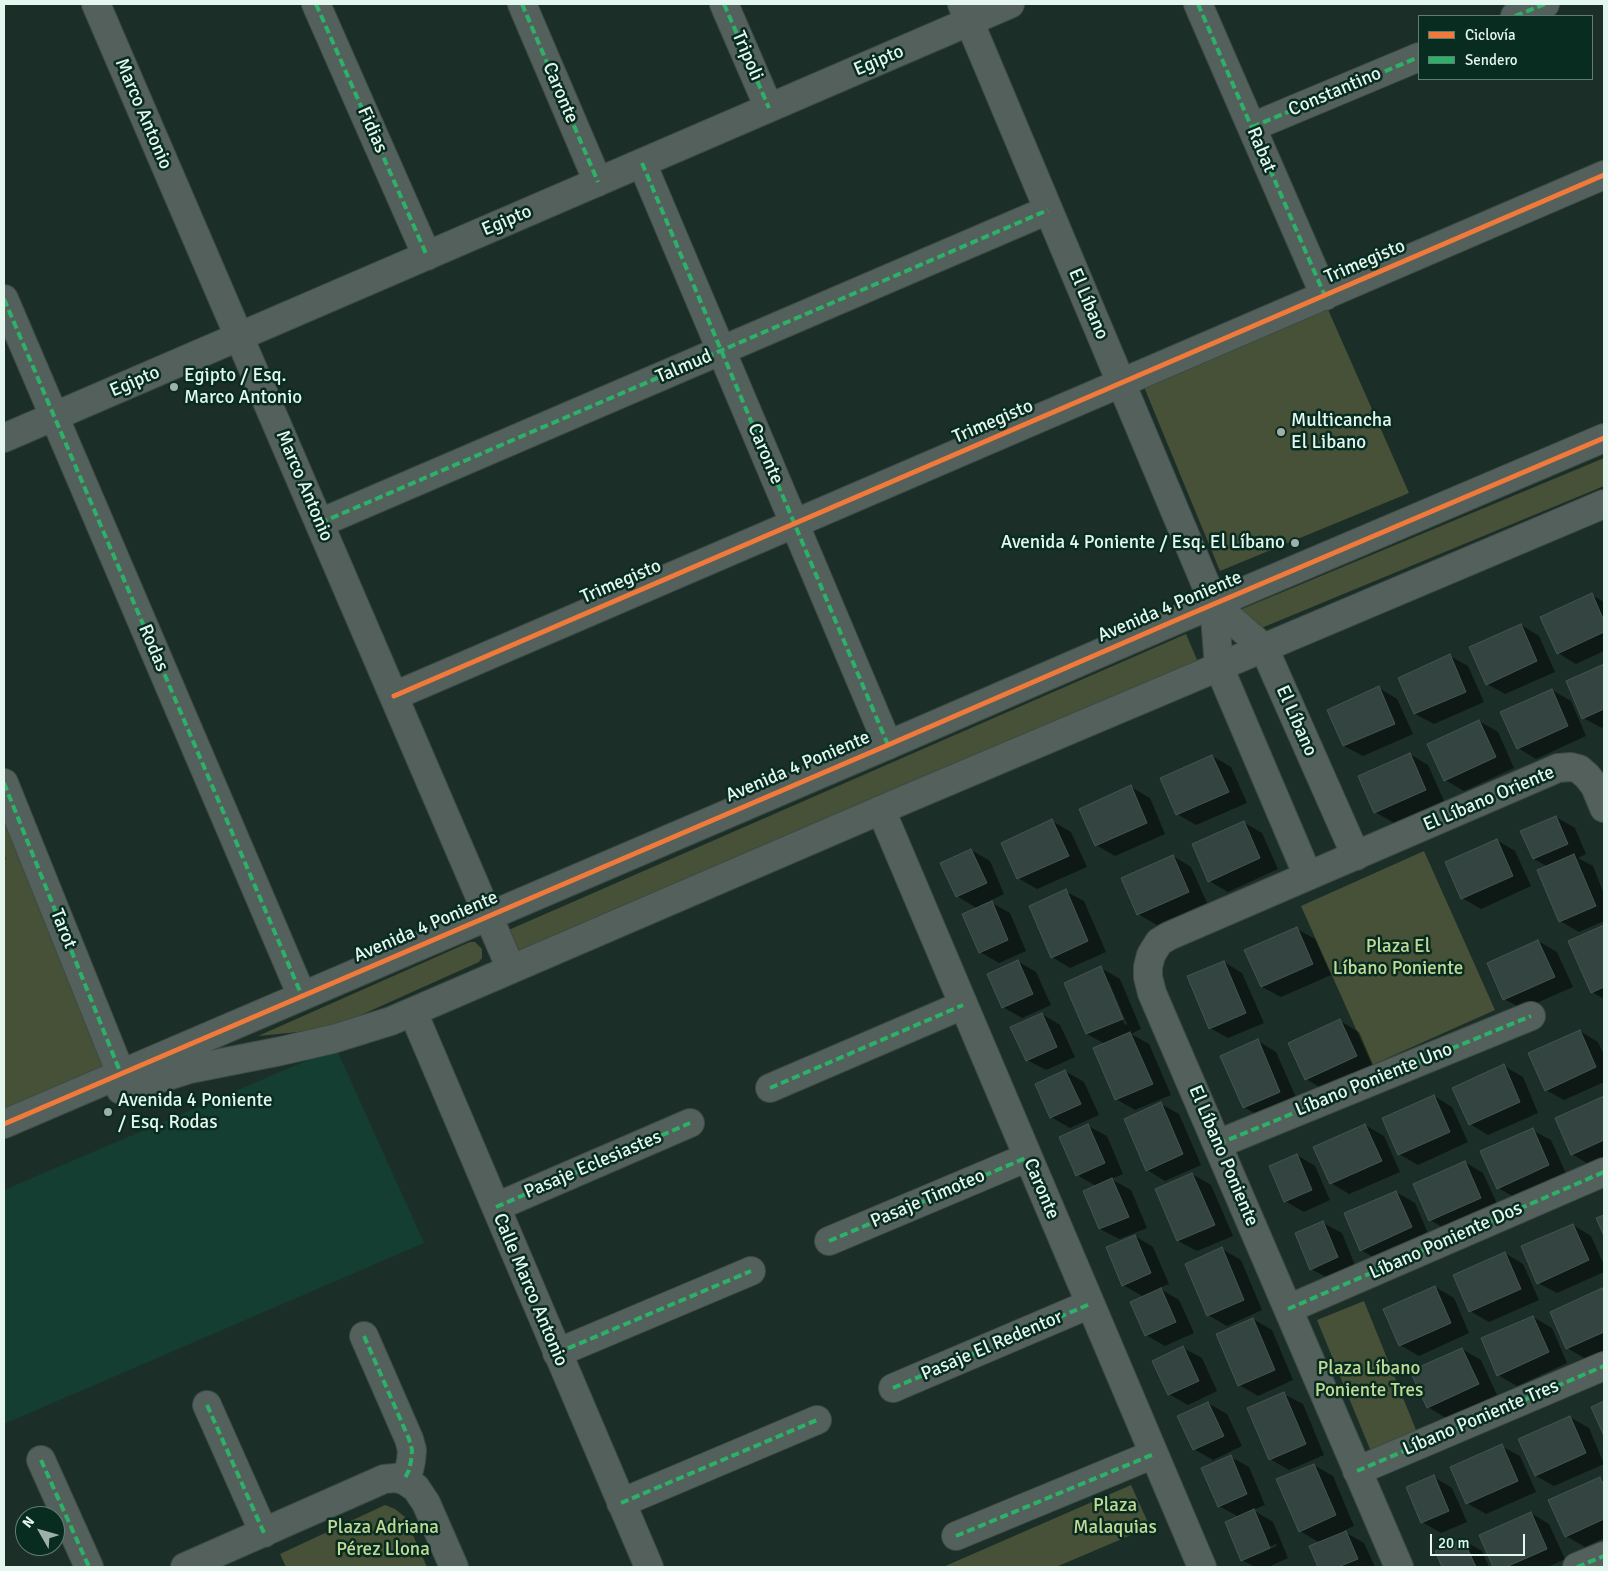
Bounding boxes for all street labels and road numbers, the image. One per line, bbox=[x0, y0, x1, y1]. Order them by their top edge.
street label: Tripoli bbox=[726, 28, 768, 84]
street label: Egipto bbox=[851, 40, 907, 82]
street label: Marco Antonio bbox=[109, 55, 177, 173]
street label: Caronte bbox=[537, 59, 583, 127]
street label: Constantino bbox=[1285, 62, 1385, 122]
street label: Fidias bbox=[352, 103, 392, 157]
street label: Rabat bbox=[1241, 124, 1281, 176]
street label: Egipto bbox=[479, 200, 535, 242]
street label: Trimegisto bbox=[1321, 235, 1409, 289]
street label: El Líbano bbox=[1063, 265, 1113, 343]
street label: Talmud bbox=[652, 345, 716, 389]
street label: Egipto bbox=[107, 361, 163, 403]
street label: Trimegisto bbox=[949, 395, 1037, 449]
street label: Caronte bbox=[742, 420, 788, 488]
street label: Marco Antonio bbox=[270, 427, 338, 545]
street label: Trimegisto bbox=[577, 555, 665, 609]
street label: Avenida 4 Poniente bbox=[1094, 566, 1246, 648]
street label: Rodas bbox=[133, 621, 173, 675]
street label: El Líbano bbox=[1270, 682, 1322, 760]
street label: Avenida 4 Poniente bbox=[722, 726, 874, 808]
street label: El Líbano Oriente bbox=[1420, 761, 1558, 837]
street label: Avenida 4 Poniente bbox=[350, 886, 502, 968]
street label: Tarot bbox=[45, 906, 81, 952]
street label: Líbano Poniente Uno bbox=[1292, 1038, 1456, 1122]
street label: El Líbano Poniente bbox=[1183, 1082, 1263, 1230]
street label: Pasaje Eclesiastes bbox=[521, 1126, 665, 1204]
street label: Caronte bbox=[1018, 1155, 1064, 1223]
street label: Pasaje Timoteo bbox=[867, 1165, 989, 1233]
street label: Líbano Poniente Dos bbox=[1366, 1197, 1526, 1285]
street label: Calle Marco Antonio bbox=[488, 1210, 572, 1370]
street label: Pasaje El Redentor bbox=[918, 1306, 1066, 1386]
street label: Líbano Poniente Tres bbox=[1400, 1375, 1562, 1461]

